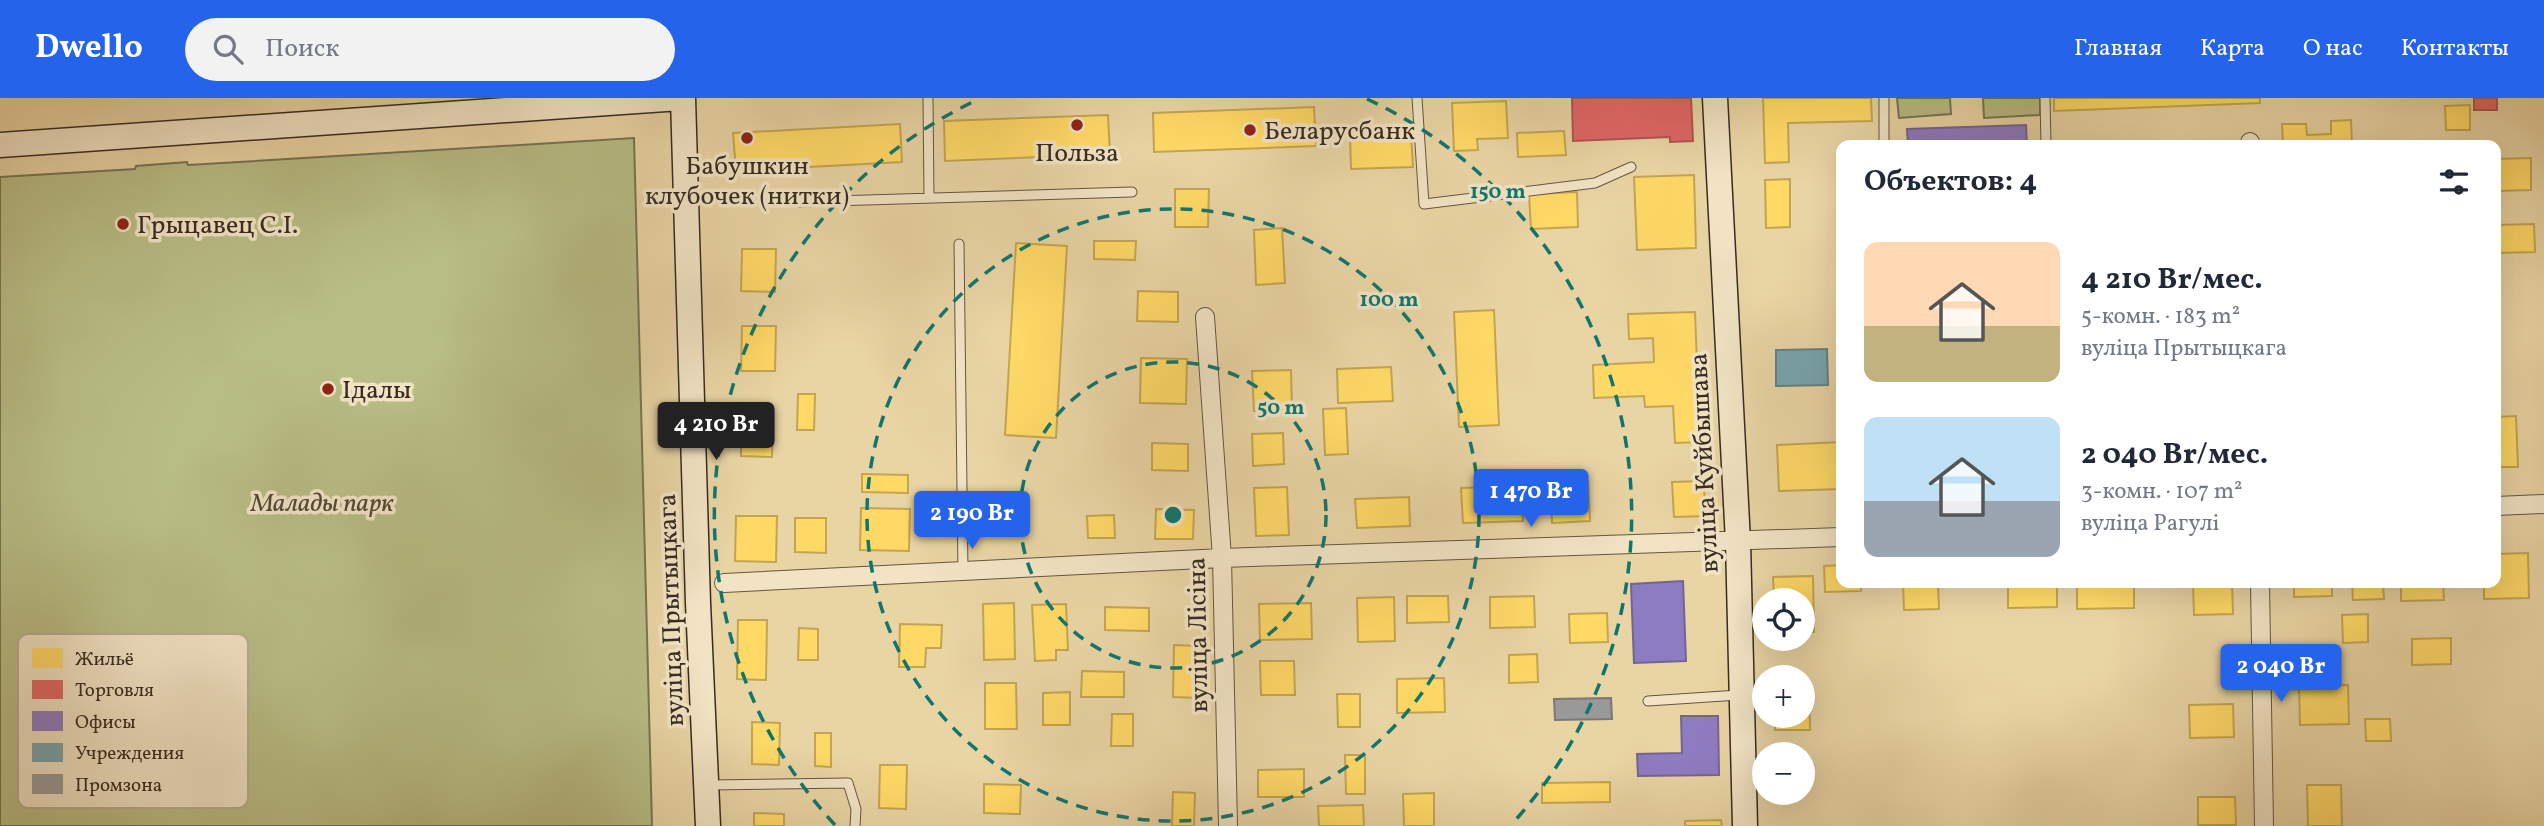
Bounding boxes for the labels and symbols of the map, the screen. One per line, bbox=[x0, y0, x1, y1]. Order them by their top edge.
place label: Беларусбанк bbox=[1264, 114, 1415, 150]
marker: Польза bbox=[1069, 117, 1085, 133]
marker: Беларусбанк bbox=[1242, 122, 1258, 138]
marker: Бабушкин клубочек (нитки) bbox=[739, 130, 755, 146]
place label: Польза bbox=[1035, 136, 1119, 172]
place label: Бабушкин клубочек (нитки) bbox=[645, 149, 849, 215]
text: 150 m bbox=[1470, 178, 1526, 207]
place label: Грыцавец С.І. bbox=[137, 208, 298, 244]
marker: Грыцавец С.І. bbox=[115, 216, 131, 232]
text: 100 m bbox=[1359, 286, 1419, 315]
street label: вуліца Куйбышава bbox=[1681, 352, 1729, 574]
place label: Ідалы bbox=[342, 373, 411, 409]
marker: Ідалы bbox=[320, 381, 336, 397]
text: 50 m bbox=[1257, 394, 1305, 423]
pin: 4 210 Br bbox=[644, 402, 788, 462]
pin: 1 470 Br bbox=[1459, 470, 1603, 529]
park label: Малады парк bbox=[250, 486, 394, 522]
pin: 2 190 Br bbox=[900, 491, 1044, 551]
street label: вуліца Прытыцкага bbox=[650, 493, 694, 727]
centre of rings bbox=[1161, 503, 1185, 527]
street label: вуліца Лісіна bbox=[1180, 557, 1218, 713]
legend bbox=[18, 634, 248, 808]
pin: 2 040 Br bbox=[2209, 644, 2353, 704]
text: Жильё bbox=[75, 647, 134, 673]
text: Торговля bbox=[75, 678, 154, 704]
text: Офисы bbox=[75, 710, 136, 736]
text: Учреждения bbox=[75, 741, 184, 767]
text: Промзона bbox=[75, 773, 162, 799]

